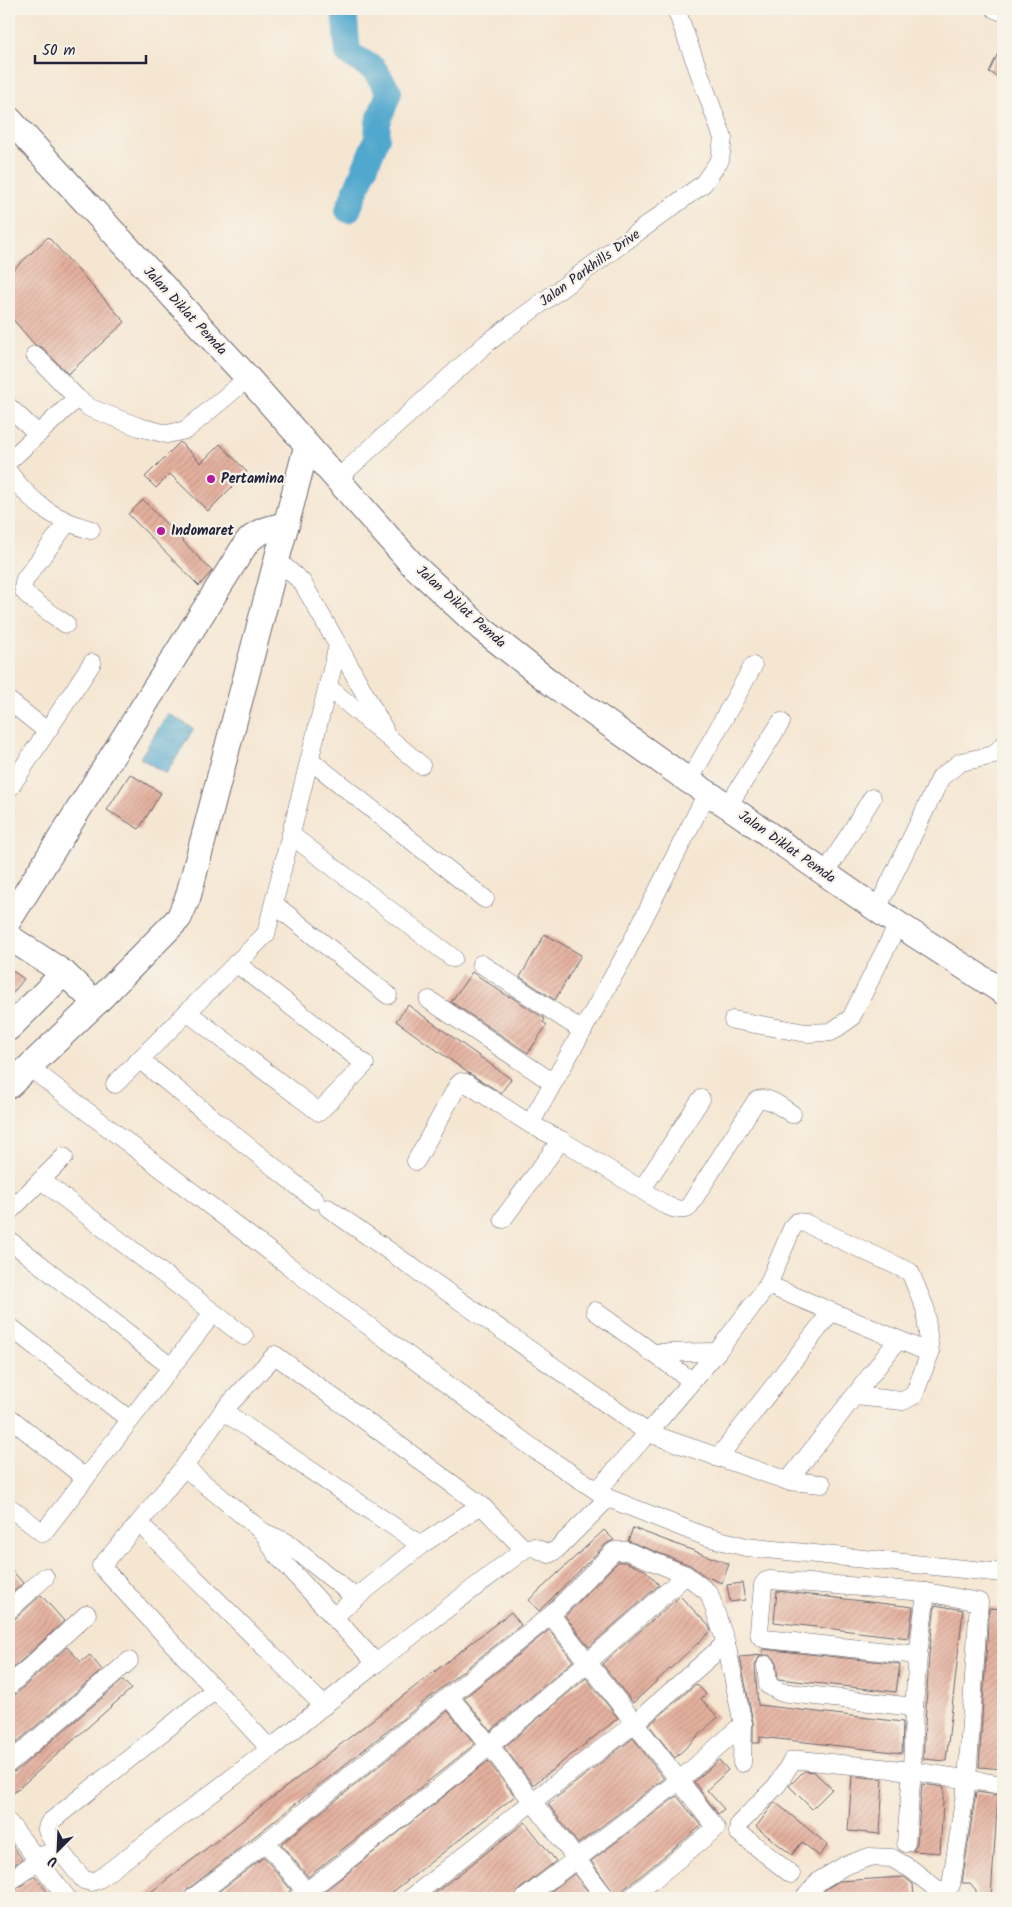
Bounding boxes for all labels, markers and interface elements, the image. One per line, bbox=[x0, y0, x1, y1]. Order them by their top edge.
scale bar bbox=[35, 32, 146, 64]
text: 50 m bbox=[42, 39, 76, 63]
street label: Jalan Parkhills Drive bbox=[535, 223, 646, 312]
street label: Jalan Diklat Pemda bbox=[138, 262, 232, 360]
place label: Pertamina bbox=[221, 468, 284, 490]
marker: Pertamina bbox=[205, 473, 217, 485]
place label: Indomaret bbox=[171, 520, 235, 542]
marker: Indomaret bbox=[155, 525, 167, 537]
street label: Jalan Diklat Pemda bbox=[411, 560, 511, 654]
street label: Jalan Diklat Pemda bbox=[734, 805, 840, 889]
north arrow bbox=[32, 1824, 82, 1874]
text: U bbox=[44, 1849, 61, 1873]

